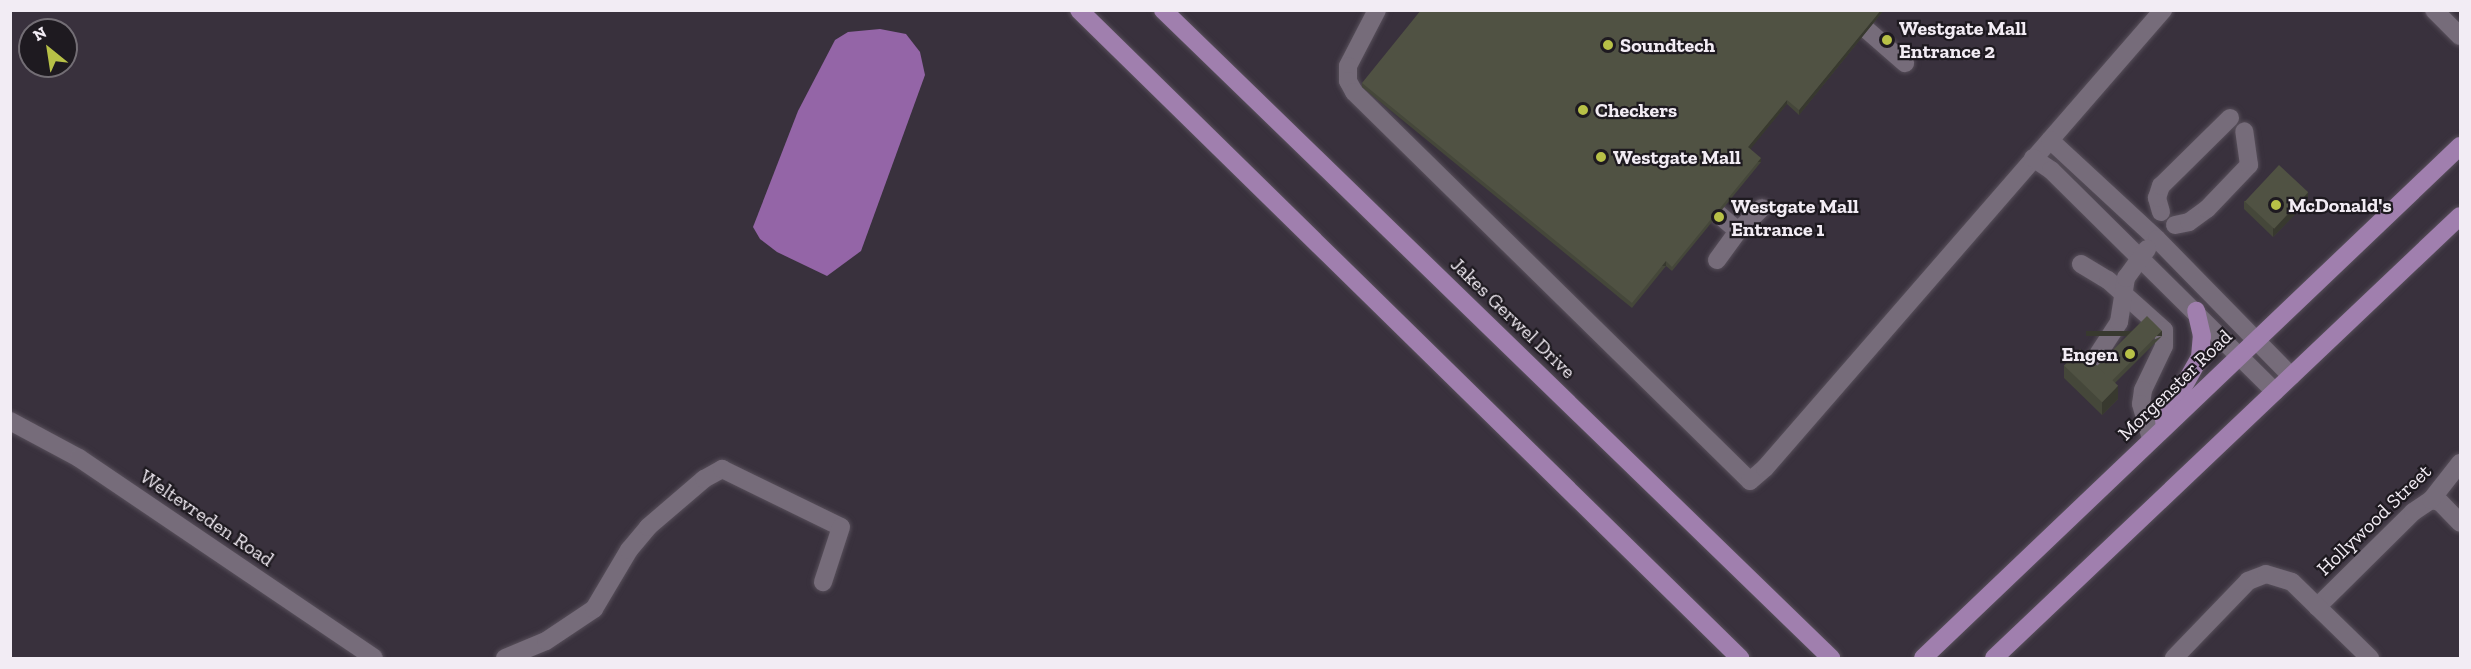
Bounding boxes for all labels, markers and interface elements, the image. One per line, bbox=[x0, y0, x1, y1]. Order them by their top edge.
place label: Westgate Mall Entrance 2 bbox=[1899, 16, 2027, 63]
north arrow bbox=[18, 18, 78, 78]
text: N bbox=[30, 22, 50, 45]
place label: Soundtech bbox=[1620, 33, 1715, 57]
marker: Westgate Mall Entrance 2 bbox=[1880, 33, 1894, 47]
marker: Soundtech bbox=[1601, 38, 1615, 52]
place label: Checkers bbox=[1595, 98, 1677, 122]
marker: Checkers bbox=[1576, 103, 1590, 117]
place label: Westgate Mall bbox=[1613, 145, 1741, 169]
marker: Westgate Mall bbox=[1594, 150, 1608, 164]
place label: McDonald's bbox=[2288, 193, 2392, 217]
place label: Westgate Mall Entrance 1 bbox=[1731, 194, 1859, 241]
marker: McDonald's bbox=[2269, 198, 2283, 212]
marker: Westgate Mall Entrance 1 bbox=[1712, 210, 1726, 224]
street label: Jakes Gerwel Drive bbox=[1446, 252, 1580, 384]
street label: Morgenster Road bbox=[2113, 325, 2237, 445]
place label: Engen bbox=[2061, 342, 2118, 366]
marker: Engen bbox=[2123, 347, 2137, 361]
street label: Hollywood Street bbox=[2312, 459, 2436, 581]
street label: Weltevreden Road bbox=[136, 464, 278, 572]

